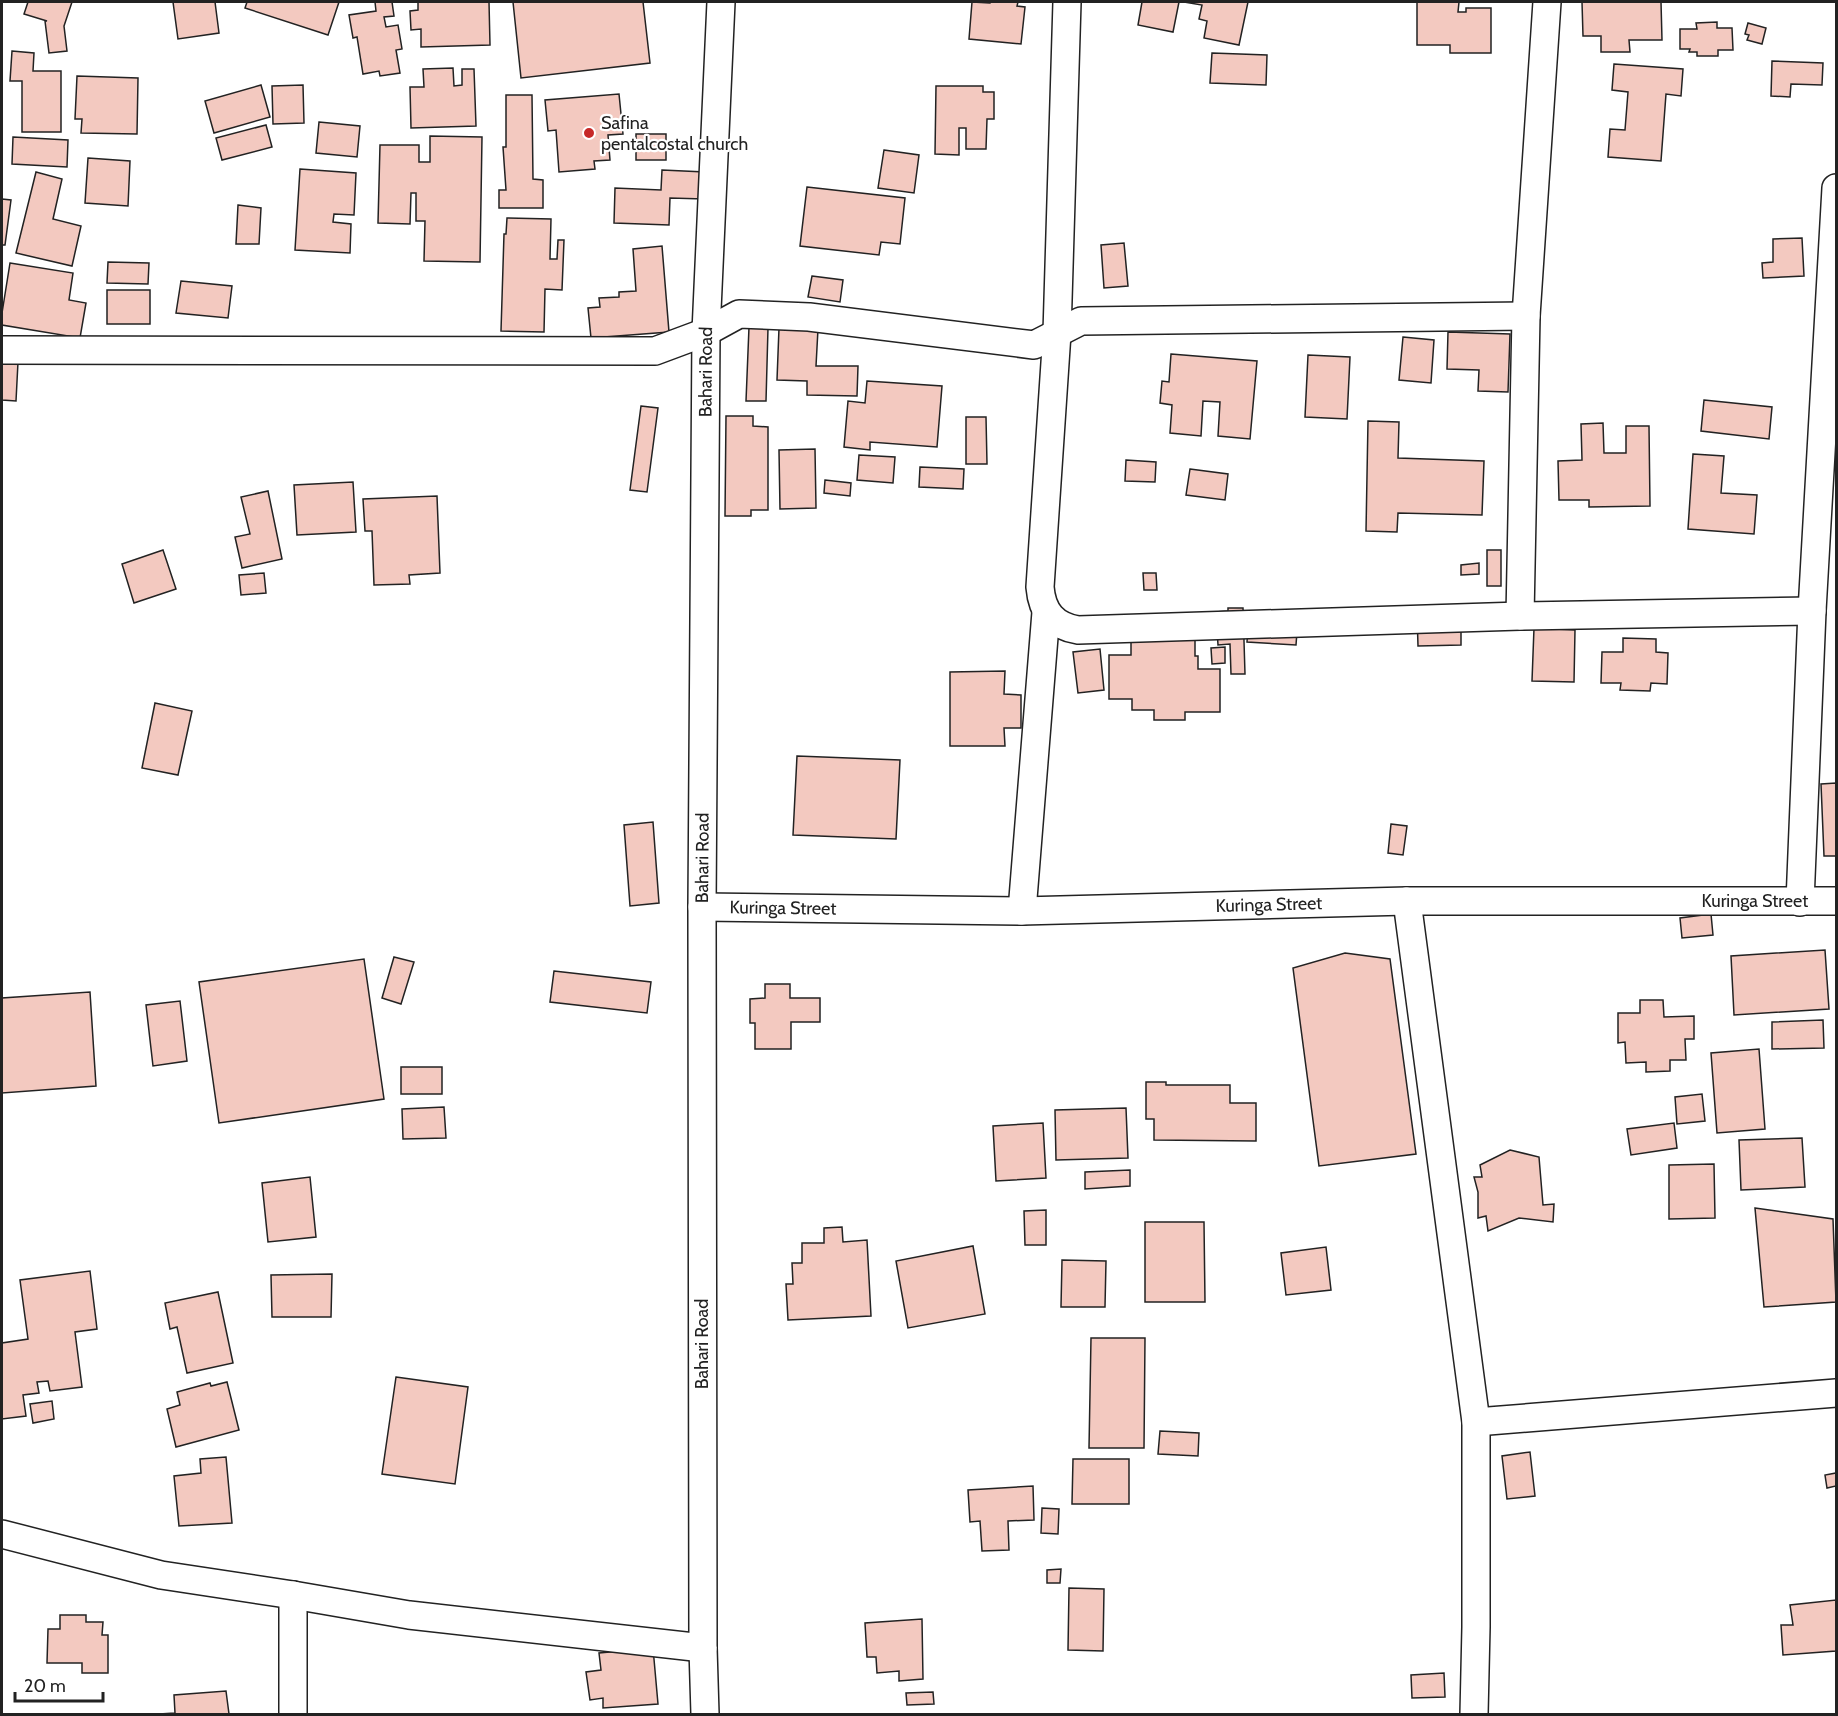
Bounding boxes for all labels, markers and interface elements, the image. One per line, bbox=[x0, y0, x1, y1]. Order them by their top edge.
place label: Safina pentalcostal church bbox=[601, 112, 748, 155]
marker: Safina pentalcostal church bbox=[582, 126, 596, 140]
street label: Bahari Road bbox=[694, 326, 717, 417]
street label: Bahari Road bbox=[691, 813, 714, 903]
street label: Kuringa Street bbox=[1701, 890, 1808, 912]
street label: Kuringa Street bbox=[1215, 892, 1323, 917]
street label: Kuringa Street bbox=[729, 896, 837, 920]
street label: Bahari Road bbox=[691, 1299, 713, 1389]
scale bar bbox=[15, 1665, 104, 1703]
text: 20 m bbox=[24, 1675, 66, 1697]

